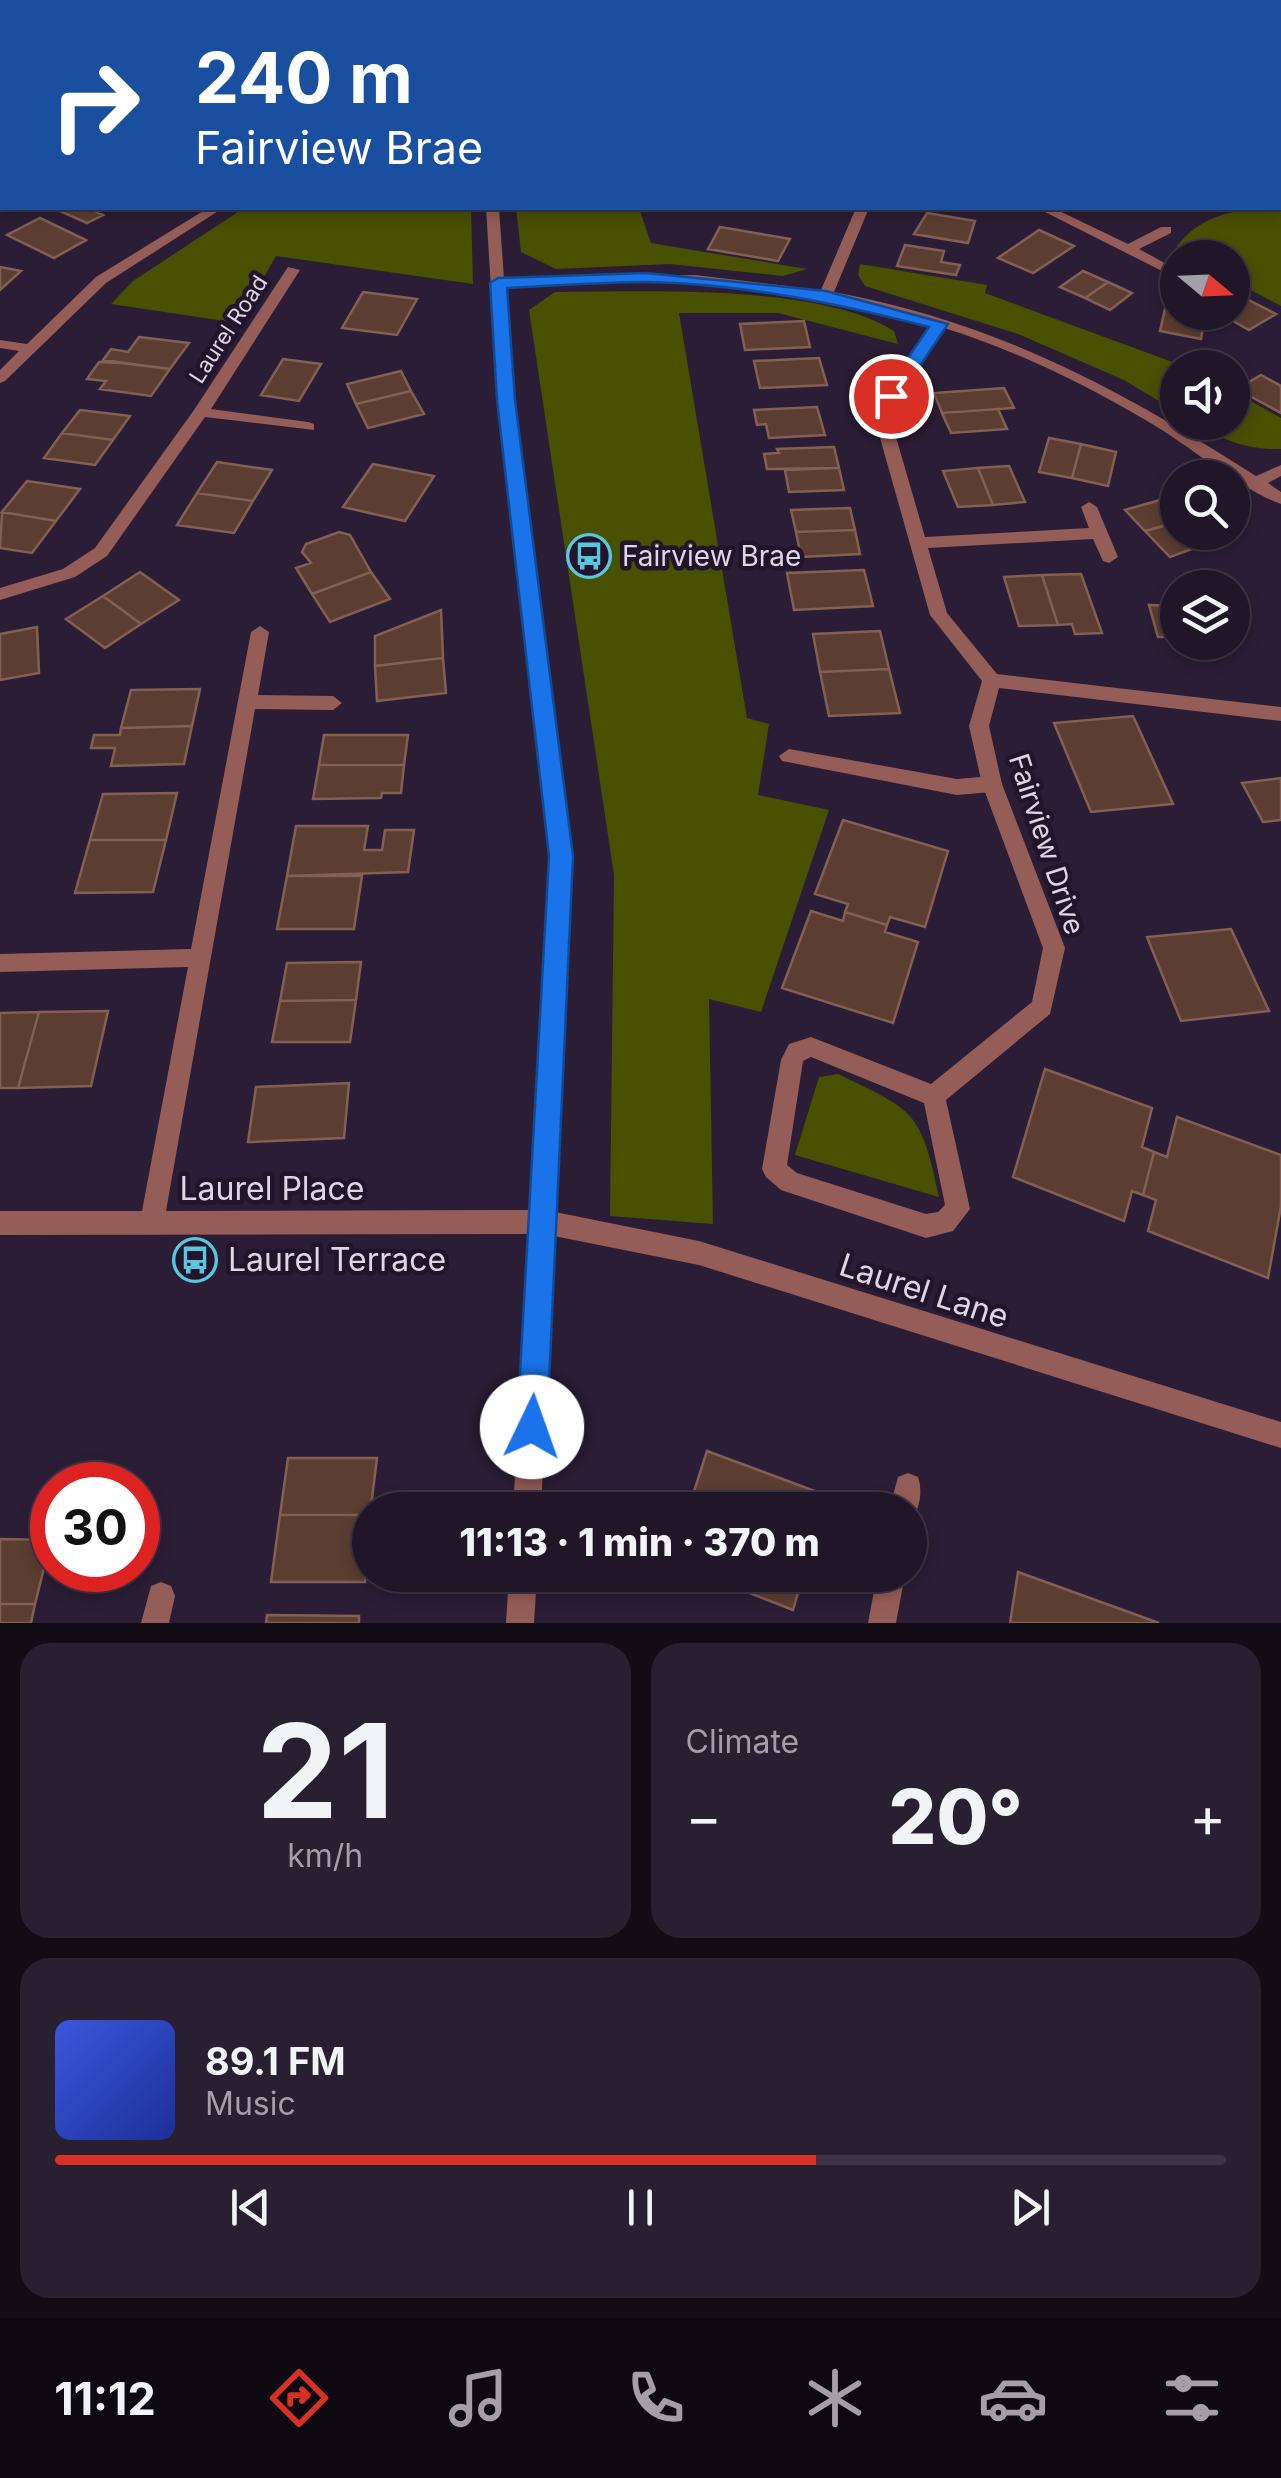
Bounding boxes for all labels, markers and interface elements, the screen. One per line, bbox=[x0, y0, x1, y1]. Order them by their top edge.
text: 240 m bbox=[195, 35, 413, 120]
icon: right bbox=[30, 40, 160, 170]
text: Fairview Brae bbox=[195, 120, 483, 175]
north arrow bbox=[1160, 240, 1250, 330]
map controls bbox=[1160, 240, 1250, 660]
street label: Laurel Road bbox=[184, 270, 272, 388]
button: sound bbox=[1160, 350, 1250, 440]
pin bbox=[849, 354, 934, 439]
icon: arrive bbox=[864, 369, 919, 424]
button: search bbox=[1160, 460, 1250, 550]
bus stop icon: Fairview Brae bbox=[566, 533, 612, 579]
place label: Fairview Brae bbox=[622, 539, 801, 573]
button: layers bbox=[1160, 570, 1250, 660]
street label: Fairview Drive bbox=[1002, 749, 1092, 939]
street label: Laurel Place bbox=[180, 1169, 365, 1208]
bus stop icon: Laurel Terrace bbox=[172, 1237, 218, 1283]
place label: Laurel Terrace bbox=[228, 1240, 446, 1279]
street label: Laurel Lane bbox=[835, 1245, 1014, 1336]
position arrow bbox=[480, 1375, 584, 1479]
speed limit sign: 30 bbox=[30, 1462, 160, 1592]
text: 11:13 · 1 min · 370 m bbox=[459, 1519, 820, 1565]
text: 21 bbox=[256, 1692, 394, 1849]
text: Climate bbox=[686, 1722, 799, 1761]
text: 20° bbox=[889, 1771, 1023, 1862]
text: − bbox=[686, 1784, 722, 1850]
text: + bbox=[1190, 1784, 1226, 1850]
text: km/h bbox=[287, 1836, 363, 1875]
text: 89.1 FM bbox=[205, 2038, 346, 2084]
text: Music bbox=[205, 2084, 296, 2123]
icon: previous bbox=[223, 2180, 278, 2235]
icon: pause bbox=[613, 2180, 668, 2235]
icon: next bbox=[1003, 2180, 1058, 2235]
icon: directions bbox=[264, 2363, 334, 2433]
icon: music bbox=[443, 2363, 513, 2433]
icon: phone bbox=[621, 2363, 691, 2433]
icon: climate bbox=[800, 2363, 870, 2433]
icon: car bbox=[978, 2363, 1048, 2433]
icon: filters bbox=[1157, 2363, 1227, 2433]
text: 11:12 bbox=[54, 2371, 156, 2426]

